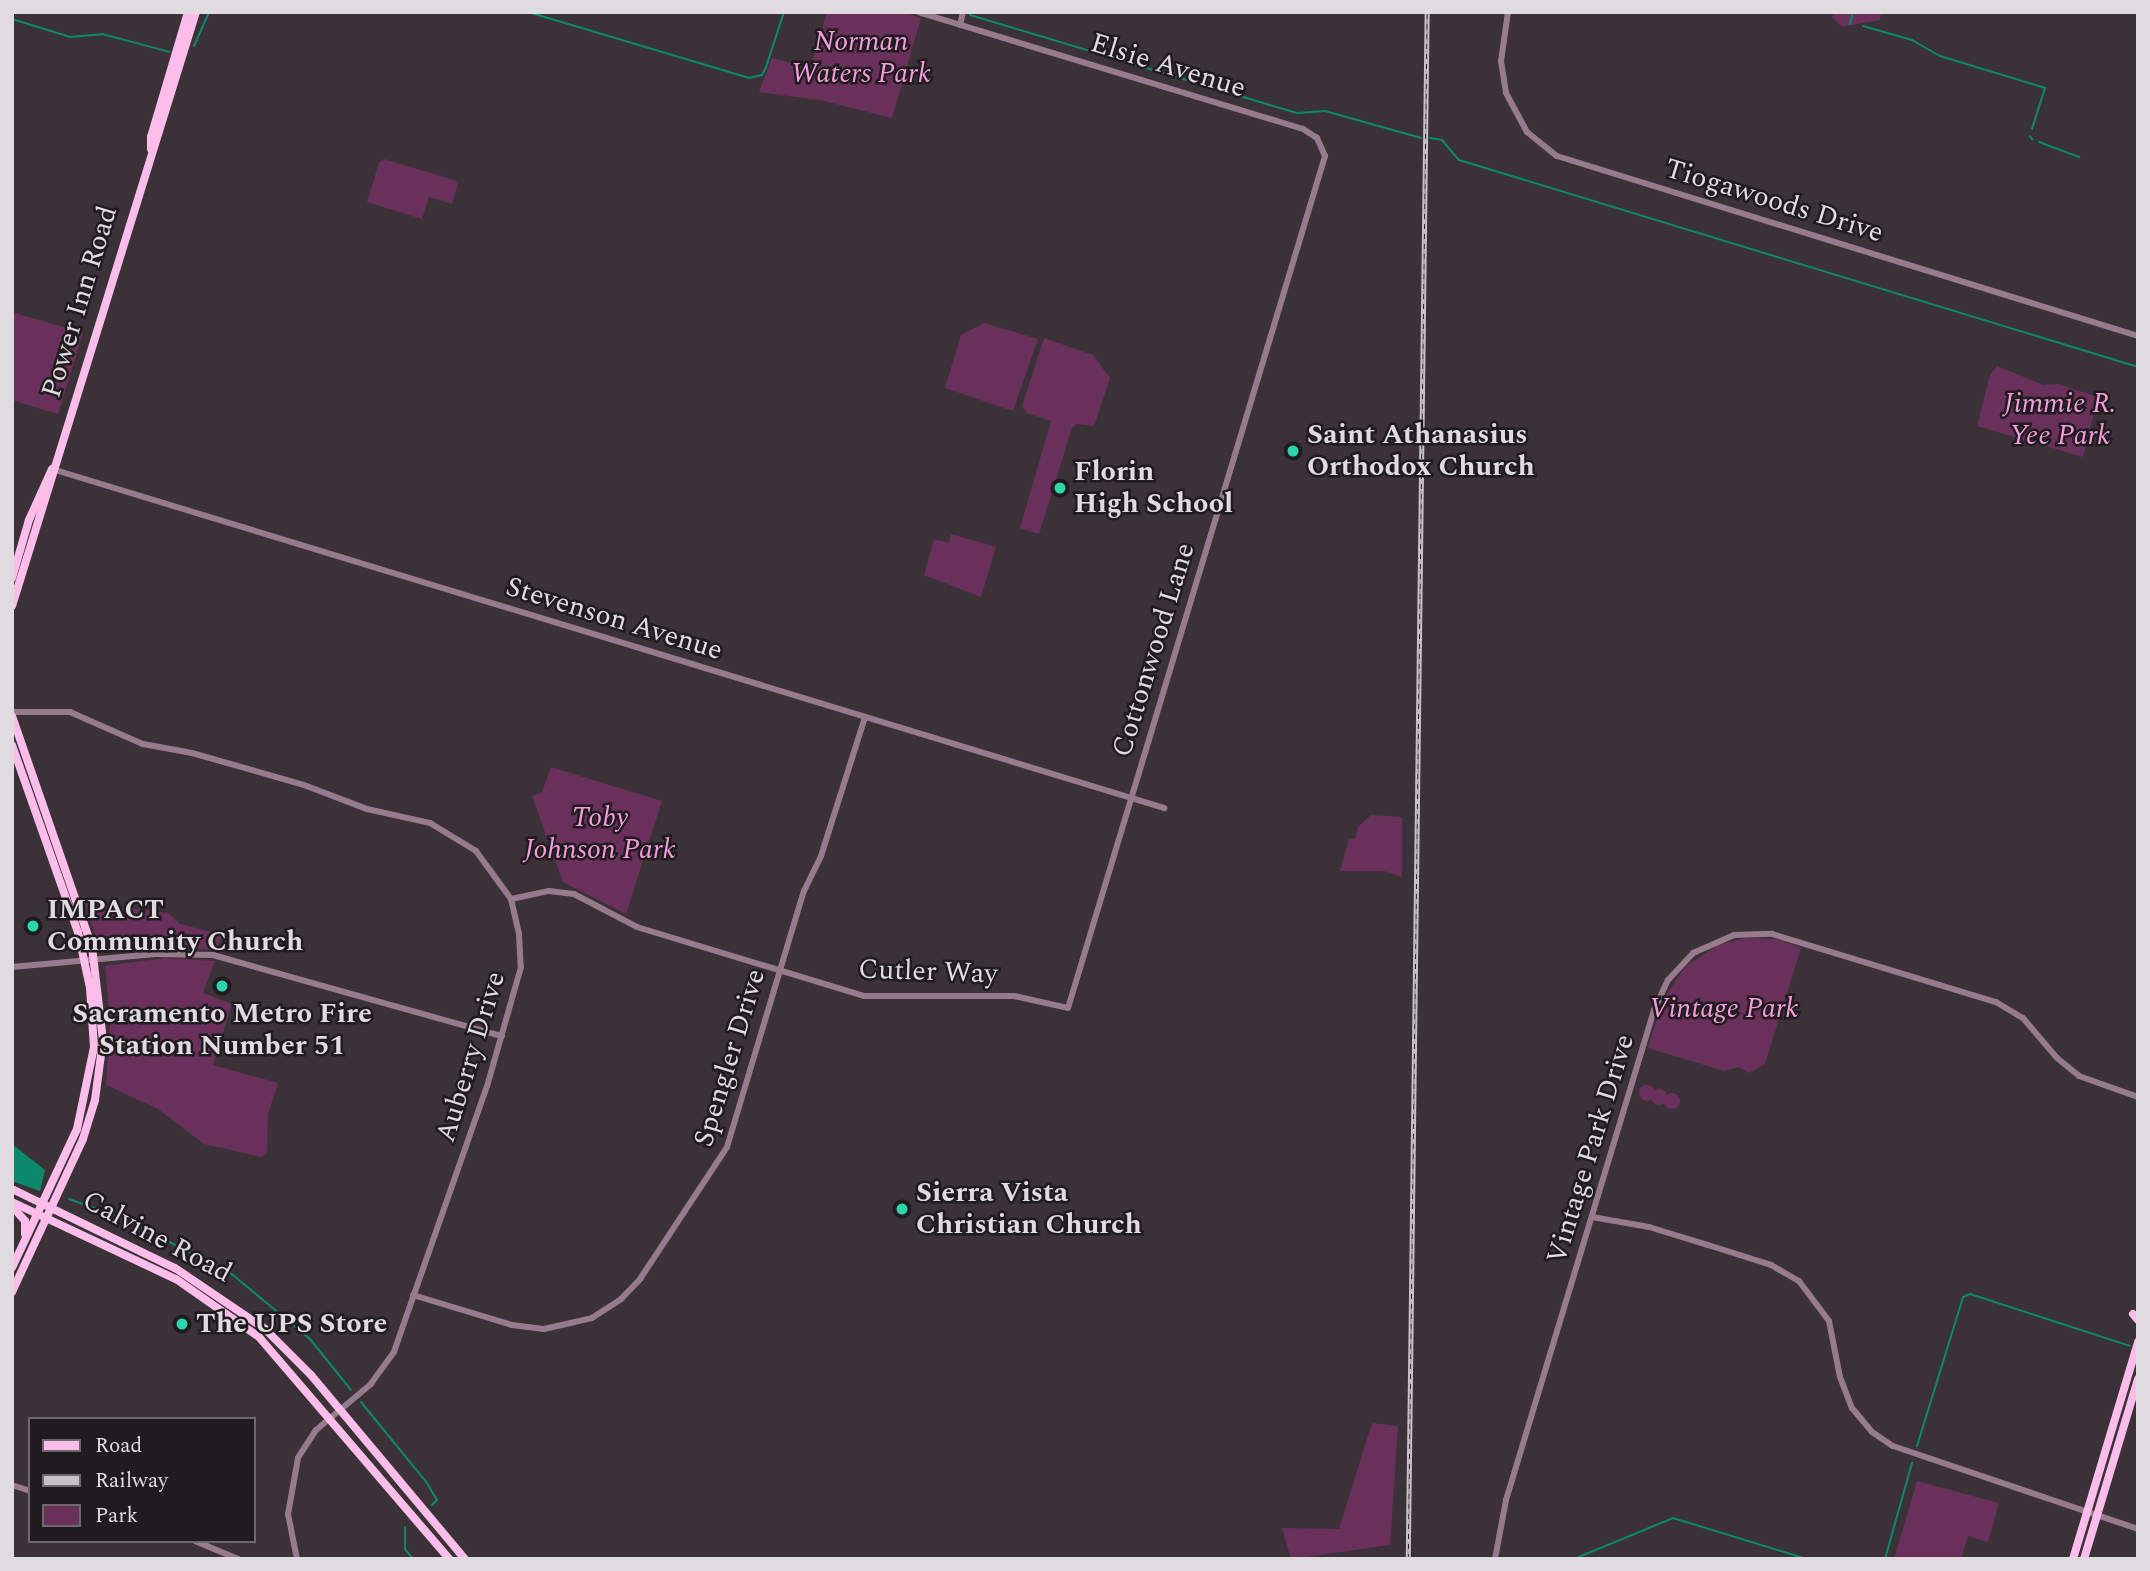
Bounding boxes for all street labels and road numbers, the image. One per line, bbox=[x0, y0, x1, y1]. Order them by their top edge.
street label: Elsie Avenue bbox=[1086, 26, 1250, 106]
street label: Tiogawoods Drive bbox=[1661, 152, 1887, 250]
street label: Power Inn Road bbox=[35, 202, 125, 402]
street label: Cottonwood Lane bbox=[1105, 539, 1203, 761]
street label: Stevenson Avenue bbox=[502, 570, 726, 668]
street label: Cutler Way bbox=[858, 953, 998, 991]
street label: Spengler Drive bbox=[687, 965, 773, 1151]
street label: Auberry Drive bbox=[429, 968, 513, 1146]
street label: Vintage Park Drive bbox=[1540, 1030, 1642, 1268]
street label: Calvine Road bbox=[77, 1184, 237, 1290]

